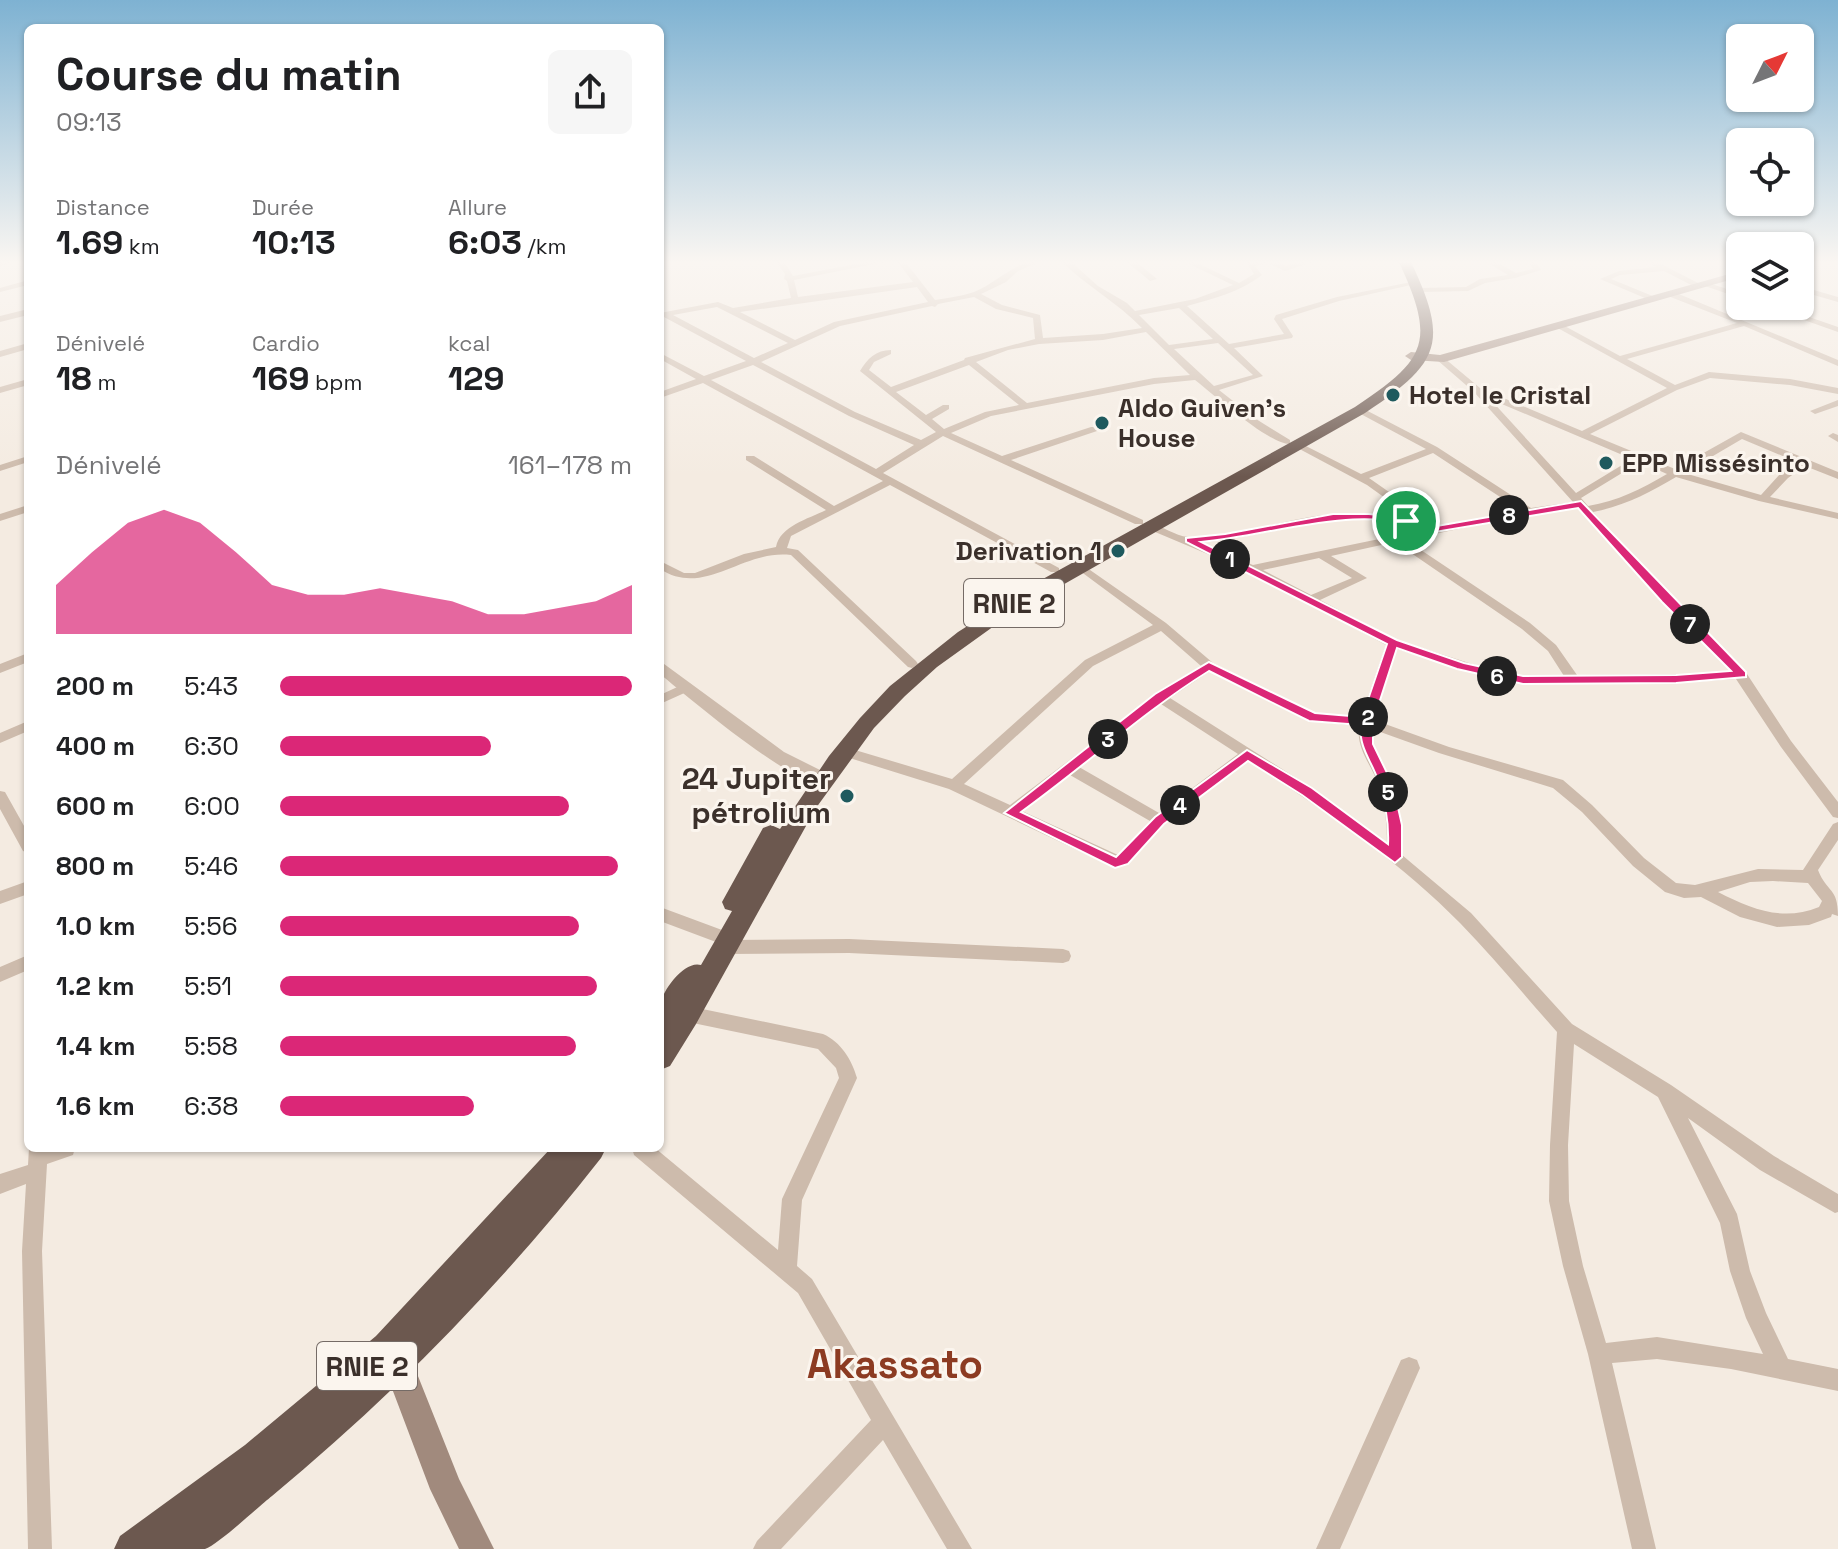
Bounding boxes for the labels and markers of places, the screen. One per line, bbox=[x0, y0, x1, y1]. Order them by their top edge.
place label: Hotel le Cristal bbox=[1409, 378, 1591, 412]
marker: Hotel le Cristal bbox=[1384, 386, 1402, 404]
place label: Aldo Guiven's House bbox=[1118, 391, 1286, 455]
marker: Aldo Guiven's House bbox=[1093, 414, 1111, 432]
place label: EPP Missésinto bbox=[1622, 446, 1810, 480]
marker: EPP Missésinto bbox=[1597, 454, 1615, 472]
pin bbox=[1372, 487, 1440, 555]
pin: 8 bbox=[1489, 495, 1529, 535]
place label: Derivation 1 bbox=[955, 534, 1102, 568]
pin: 1 bbox=[1210, 539, 1250, 579]
marker: Derivation 1 bbox=[1109, 542, 1127, 560]
pin: 7 bbox=[1670, 604, 1710, 644]
pin: 6 bbox=[1477, 656, 1517, 696]
pin: 2 bbox=[1348, 697, 1388, 737]
pin: 3 bbox=[1088, 719, 1128, 759]
place label: 24 Jupiter pétrolium bbox=[682, 759, 831, 832]
pin: 5 bbox=[1368, 772, 1408, 812]
pin: 4 bbox=[1160, 785, 1200, 825]
marker: 24 Jupiter pétrolium bbox=[838, 787, 856, 805]

